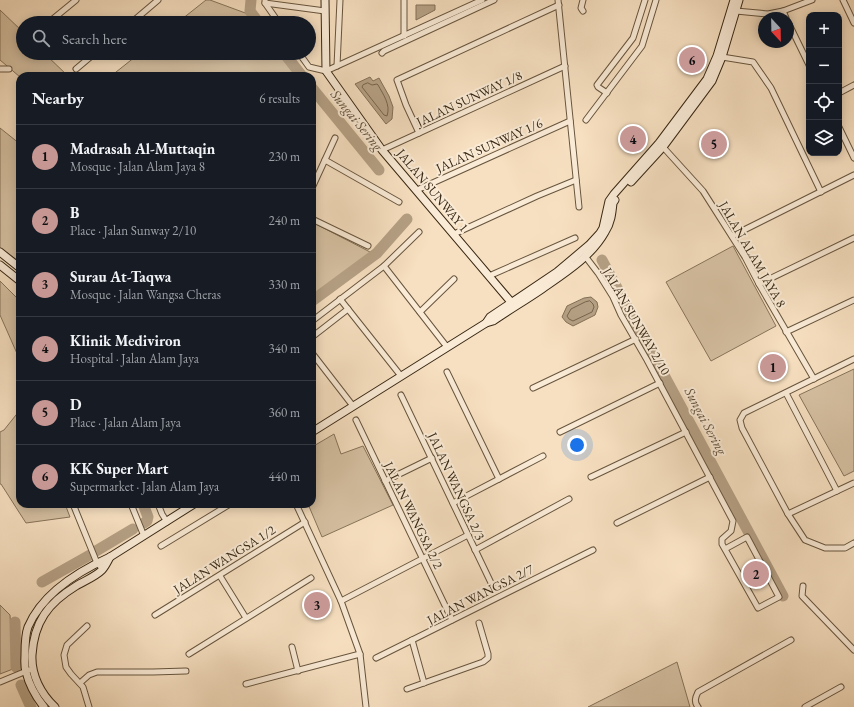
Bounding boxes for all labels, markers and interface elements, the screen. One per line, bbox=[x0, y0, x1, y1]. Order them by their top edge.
north arrow bbox=[758, 12, 794, 48]
map controls bbox=[806, 12, 842, 156]
button: + bbox=[806, 12, 842, 48]
search box bbox=[16, 16, 316, 60]
icon: search bbox=[30, 27, 52, 49]
text: Search here bbox=[62, 29, 127, 48]
pin: 6 bbox=[679, 45, 705, 75]
button: − bbox=[806, 48, 842, 84]
street label: JALAN SUNWAY 1/8 bbox=[413, 66, 525, 131]
button: locate bbox=[806, 84, 842, 120]
water label: Sungai Sering bbox=[326, 85, 388, 155]
text: Nearby bbox=[32, 87, 84, 109]
text: 6 results bbox=[259, 90, 300, 107]
street label: JALAN SUNWAY 1/6 bbox=[432, 114, 545, 177]
button: layers bbox=[806, 120, 842, 156]
pin: 4 bbox=[620, 124, 646, 154]
pin: 5 bbox=[701, 129, 727, 159]
text: Madrasah Al-Muttaqin bbox=[70, 139, 215, 158]
street label: JALAN SUNWAY 1 bbox=[392, 144, 472, 235]
text: 1 bbox=[42, 148, 48, 165]
text: 230 m bbox=[269, 148, 300, 165]
text: Mosque · Jalan Alam Jaya 8 bbox=[70, 158, 205, 175]
street label: JALAN ALAM JAYA 8 bbox=[715, 197, 790, 310]
text: B bbox=[70, 203, 79, 222]
text: 2 bbox=[42, 212, 48, 229]
text: 240 m bbox=[269, 212, 300, 229]
text: Place · Jalan Sunway 2/10 bbox=[70, 222, 196, 239]
street label: JALAN SUNWAY 2/10 bbox=[598, 264, 674, 378]
text: Surau At-Taqwa bbox=[70, 267, 171, 286]
text: 3 bbox=[42, 276, 48, 293]
text: 330 m bbox=[269, 276, 300, 293]
text: Mosque · Jalan Wangsa Cheras bbox=[70, 286, 221, 303]
text: Klinik Mediviron bbox=[70, 331, 181, 350]
text: 4 bbox=[42, 340, 48, 357]
text: 340 m bbox=[269, 340, 300, 357]
text: Hospital · Jalan Alam Jaya bbox=[70, 350, 199, 367]
pin: 1 bbox=[760, 352, 786, 382]
water label: Sungai Sering bbox=[680, 383, 732, 459]
text: D bbox=[70, 395, 82, 414]
text: 5 bbox=[42, 404, 48, 421]
text: 360 m bbox=[269, 404, 300, 421]
text: Place · Jalan Alam Jaya bbox=[70, 414, 181, 431]
street label: JALAN WANGSA 2/3 bbox=[424, 429, 489, 543]
your location bbox=[567, 435, 587, 455]
street label: JALAN WANGSA 2/2 bbox=[380, 458, 447, 572]
text: KK Super Mart bbox=[70, 459, 168, 478]
text: 6 bbox=[42, 468, 48, 485]
text: 440 m bbox=[269, 468, 300, 485]
text: Supermarket · Jalan Alam Jaya bbox=[70, 478, 219, 495]
street label: JALAN WANGSA 1/2 bbox=[169, 521, 279, 598]
pin: 2 bbox=[743, 559, 769, 589]
street label: JALAN WANGSA 2/7 bbox=[423, 560, 537, 629]
pin: 3 bbox=[304, 590, 330, 620]

